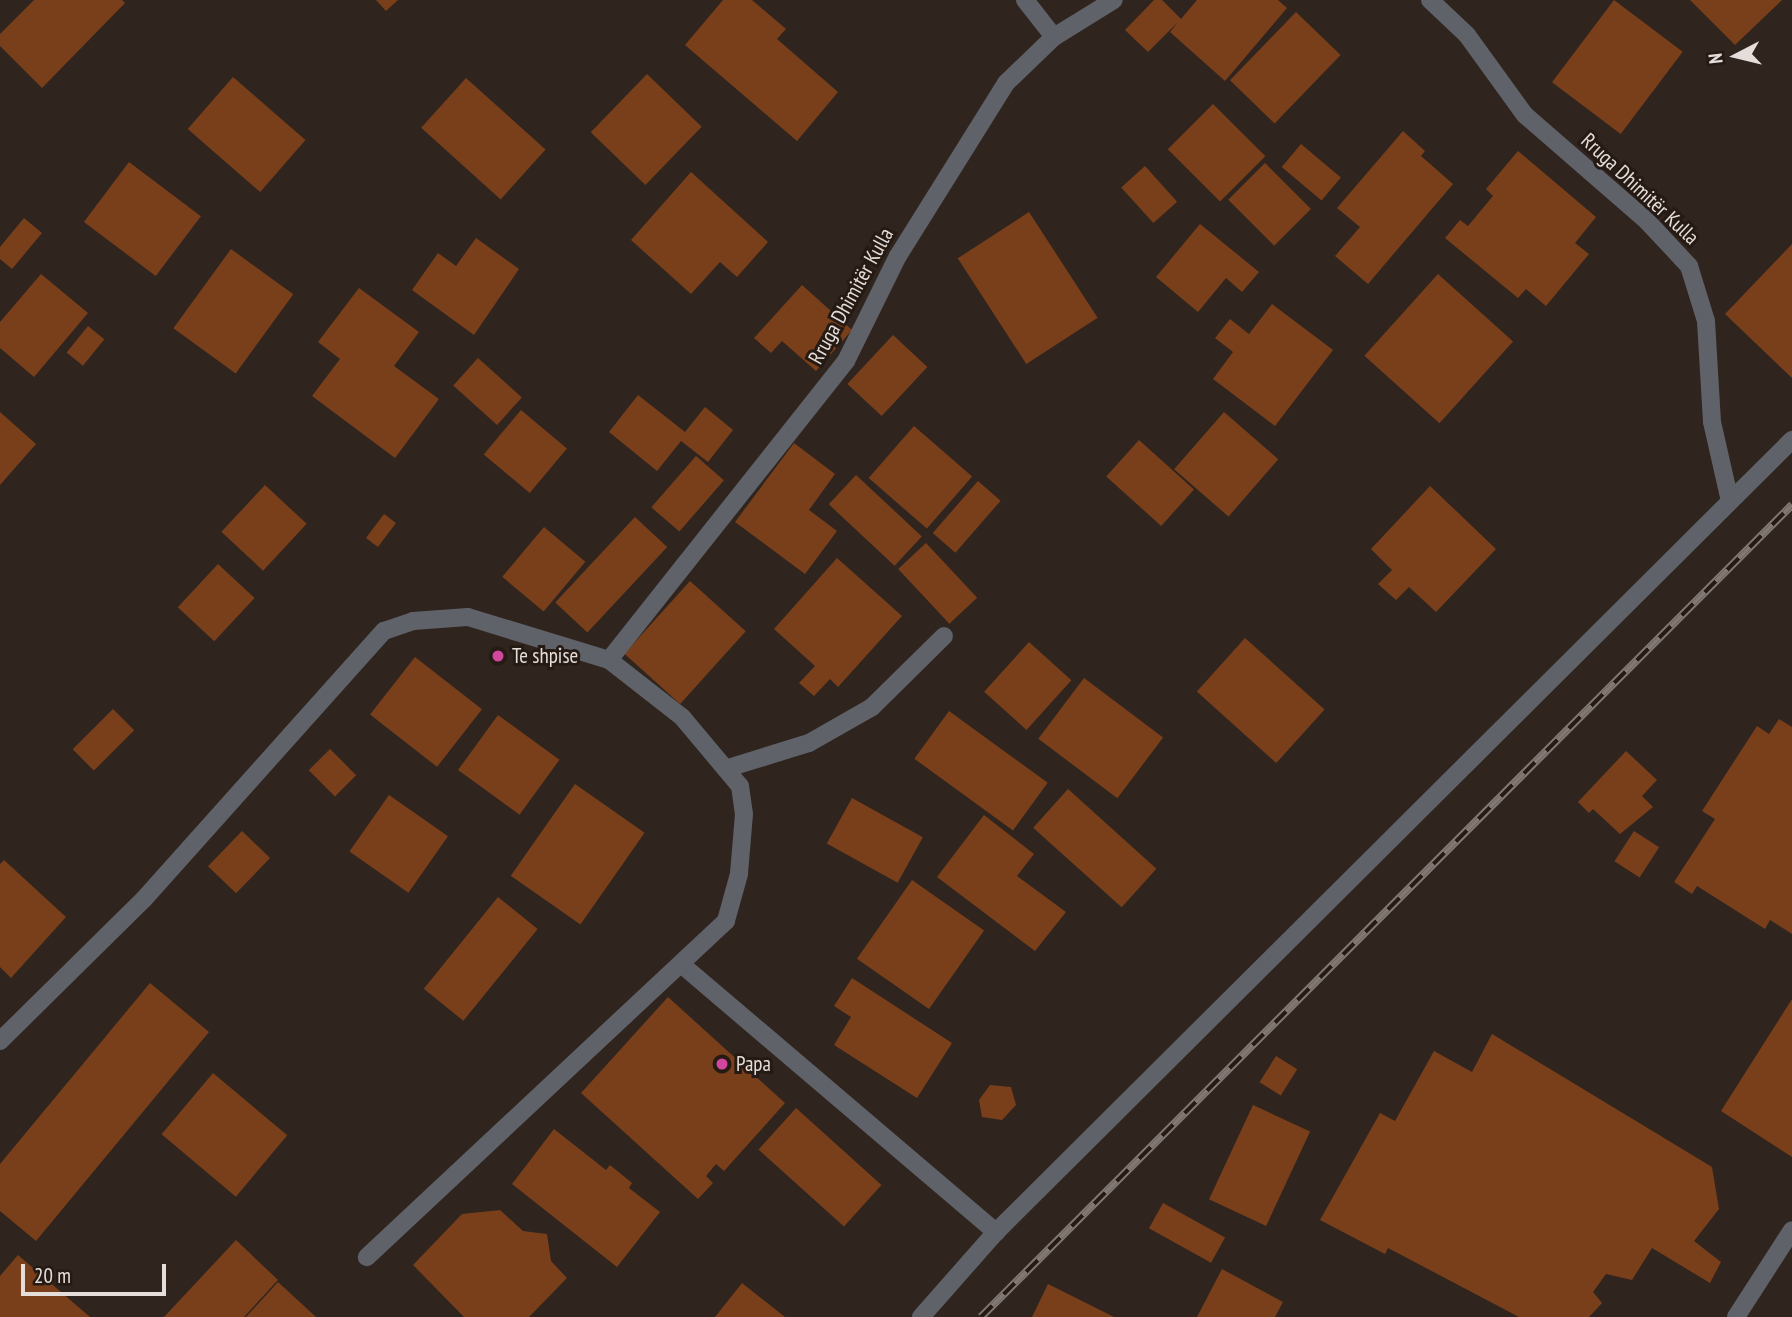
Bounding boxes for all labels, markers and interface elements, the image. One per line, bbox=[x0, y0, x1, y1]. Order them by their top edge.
north arrow bbox=[1701, 21, 1771, 91]
text: N bbox=[1703, 52, 1728, 65]
street label: Rruga Dhimitër Kulla bbox=[1576, 128, 1704, 250]
street label: Rruga Dhimitër Kulla bbox=[803, 224, 899, 368]
place label: Te shpise bbox=[512, 643, 578, 669]
marker: Te shpise bbox=[490, 648, 506, 664]
place label: Papa bbox=[736, 1051, 771, 1077]
marker: Papa bbox=[714, 1056, 730, 1072]
scale bar bbox=[24, 1250, 170, 1294]
text: 20 m bbox=[34, 1262, 71, 1289]

